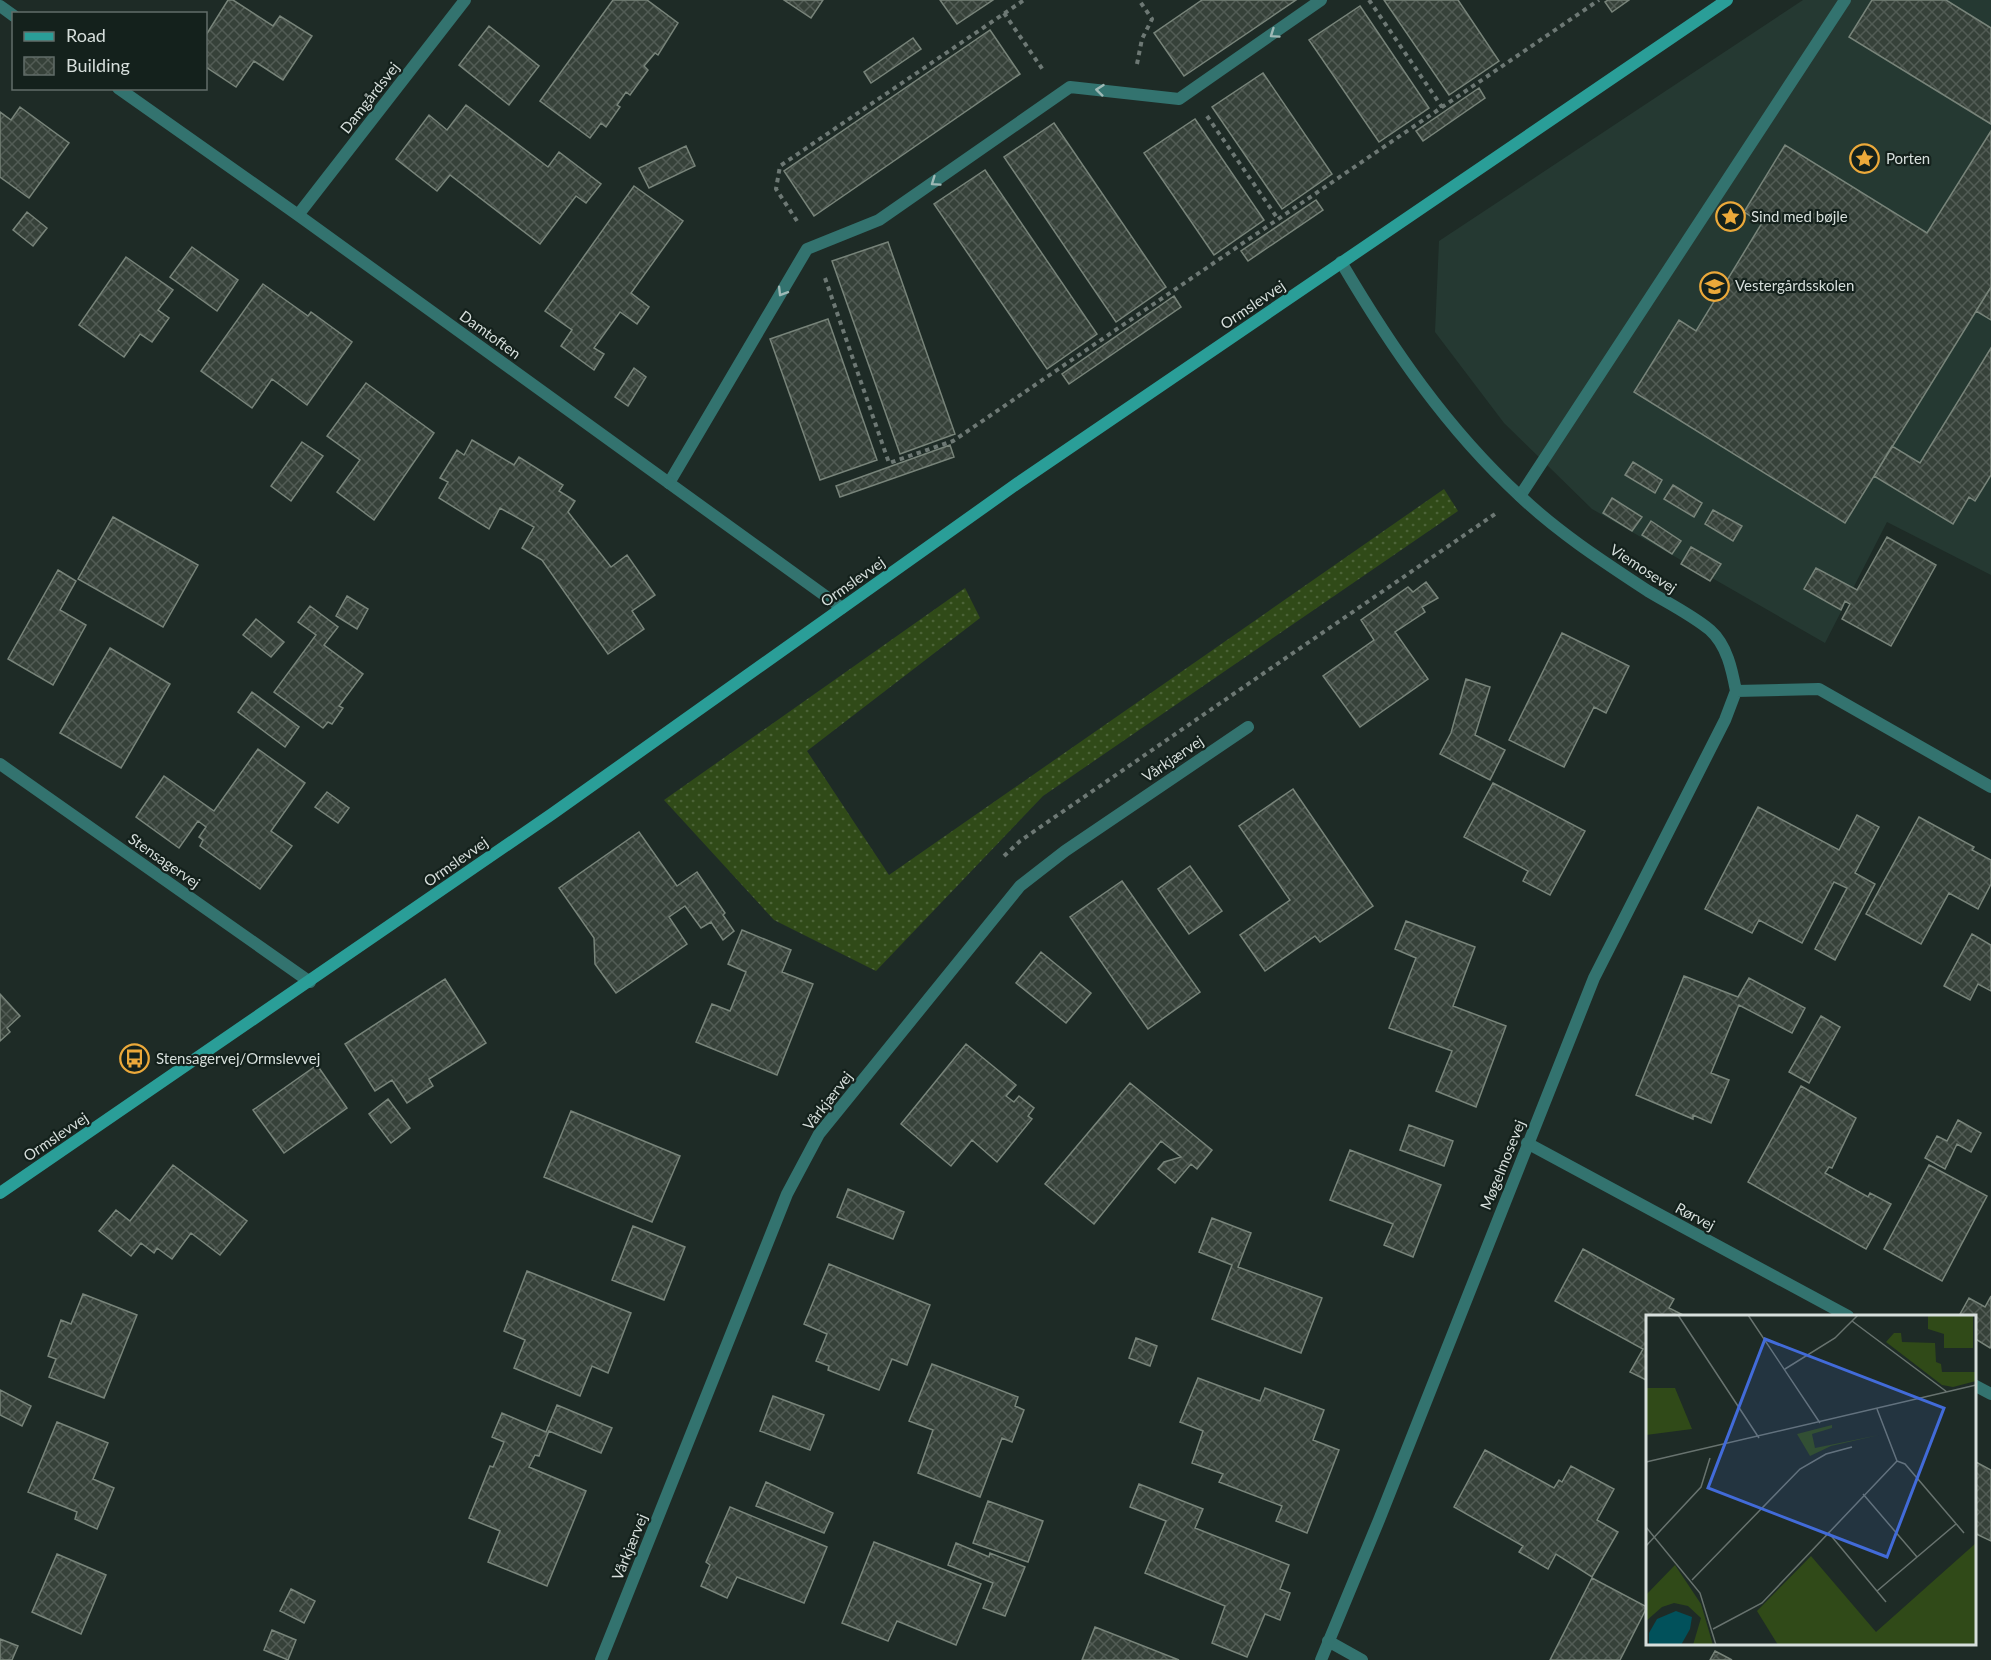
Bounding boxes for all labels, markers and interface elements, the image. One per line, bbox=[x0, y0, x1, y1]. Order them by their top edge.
legend bbox=[12, 12, 207, 90]
text: Road bbox=[66, 24, 106, 46]
one-way arrow bbox=[1269, 26, 1280, 37]
text: Building bbox=[66, 54, 130, 76]
street label: Damgårdsvej bbox=[336, 58, 403, 137]
one-way arrow bbox=[1095, 84, 1104, 97]
place icon: Porten bbox=[1849, 143, 1881, 175]
place label: Porten bbox=[1886, 149, 1930, 167]
one-way arrow bbox=[930, 175, 941, 186]
place icon: Sind med bøjle bbox=[1714, 201, 1746, 233]
place label: Sind med bøjle bbox=[1751, 207, 1848, 225]
school or university icon: Vestergårdsskolen bbox=[1698, 270, 1730, 302]
street label: Ormslevvej bbox=[1217, 276, 1288, 332]
place label: Vestergårdsskolen bbox=[1735, 276, 1854, 294]
one-way arrow bbox=[777, 286, 789, 296]
street label: Damtoften bbox=[457, 306, 525, 362]
street label: Viemosevej bbox=[1607, 540, 1680, 596]
street label: Ormslevvej bbox=[817, 553, 888, 610]
street label: Vårkjærvej bbox=[1138, 731, 1206, 785]
street label: Stensagervej bbox=[125, 829, 204, 892]
street label: Ormslevvej bbox=[420, 833, 491, 890]
bus stop icon: Stensagervej/Ormslevvej bbox=[119, 1043, 151, 1075]
place label: Stensagervej/Ormslevvej bbox=[156, 1049, 320, 1067]
street label: Vårkjærvej bbox=[799, 1067, 856, 1133]
street label: Ormslevvej bbox=[20, 1108, 91, 1164]
street label: Møgelmosevej bbox=[1476, 1117, 1528, 1212]
street label: Rørvej bbox=[1673, 1198, 1718, 1234]
inset map bbox=[1646, 1315, 1976, 1645]
street label: Vårkjærvej bbox=[608, 1511, 650, 1582]

